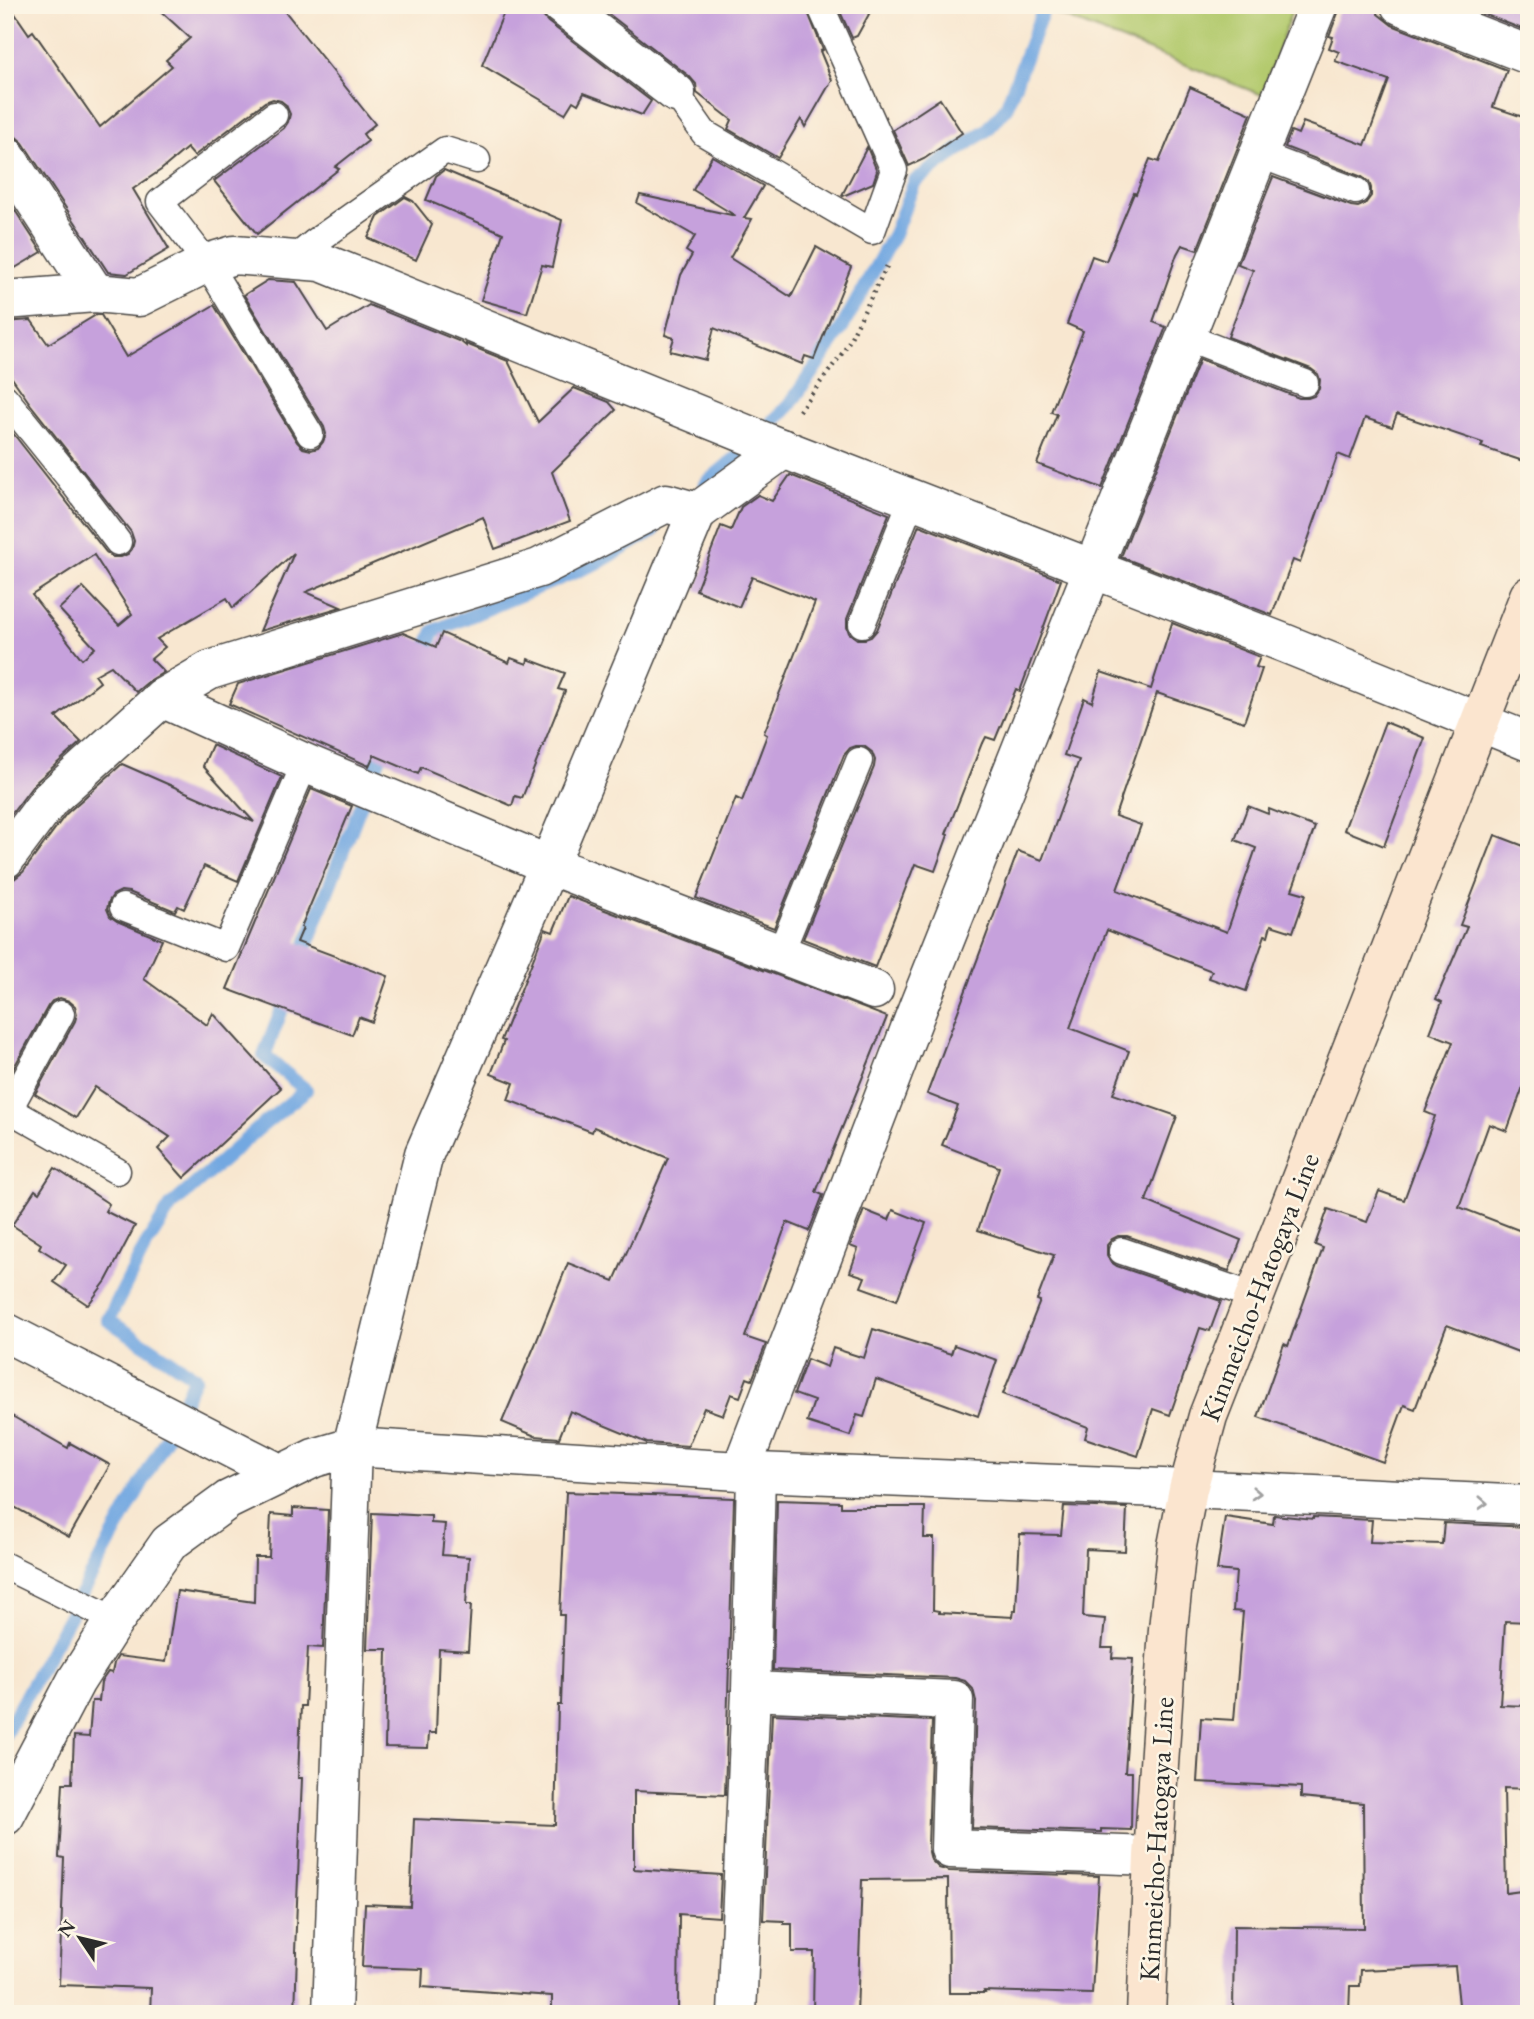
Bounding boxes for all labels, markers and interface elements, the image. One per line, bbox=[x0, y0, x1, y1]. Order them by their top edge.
street label: Kinmeicho-Hatogaya Line bbox=[1191, 1148, 1327, 1426]
one-way arrow bbox=[1251, 1485, 1262, 1500]
one-way arrow bbox=[1478, 1496, 1489, 1511]
street label: Kinmeicho-Hatogaya Line bbox=[1131, 1696, 1181, 1982]
north arrow bbox=[46, 1904, 116, 1974]
text: N bbox=[52, 1915, 81, 1942]

